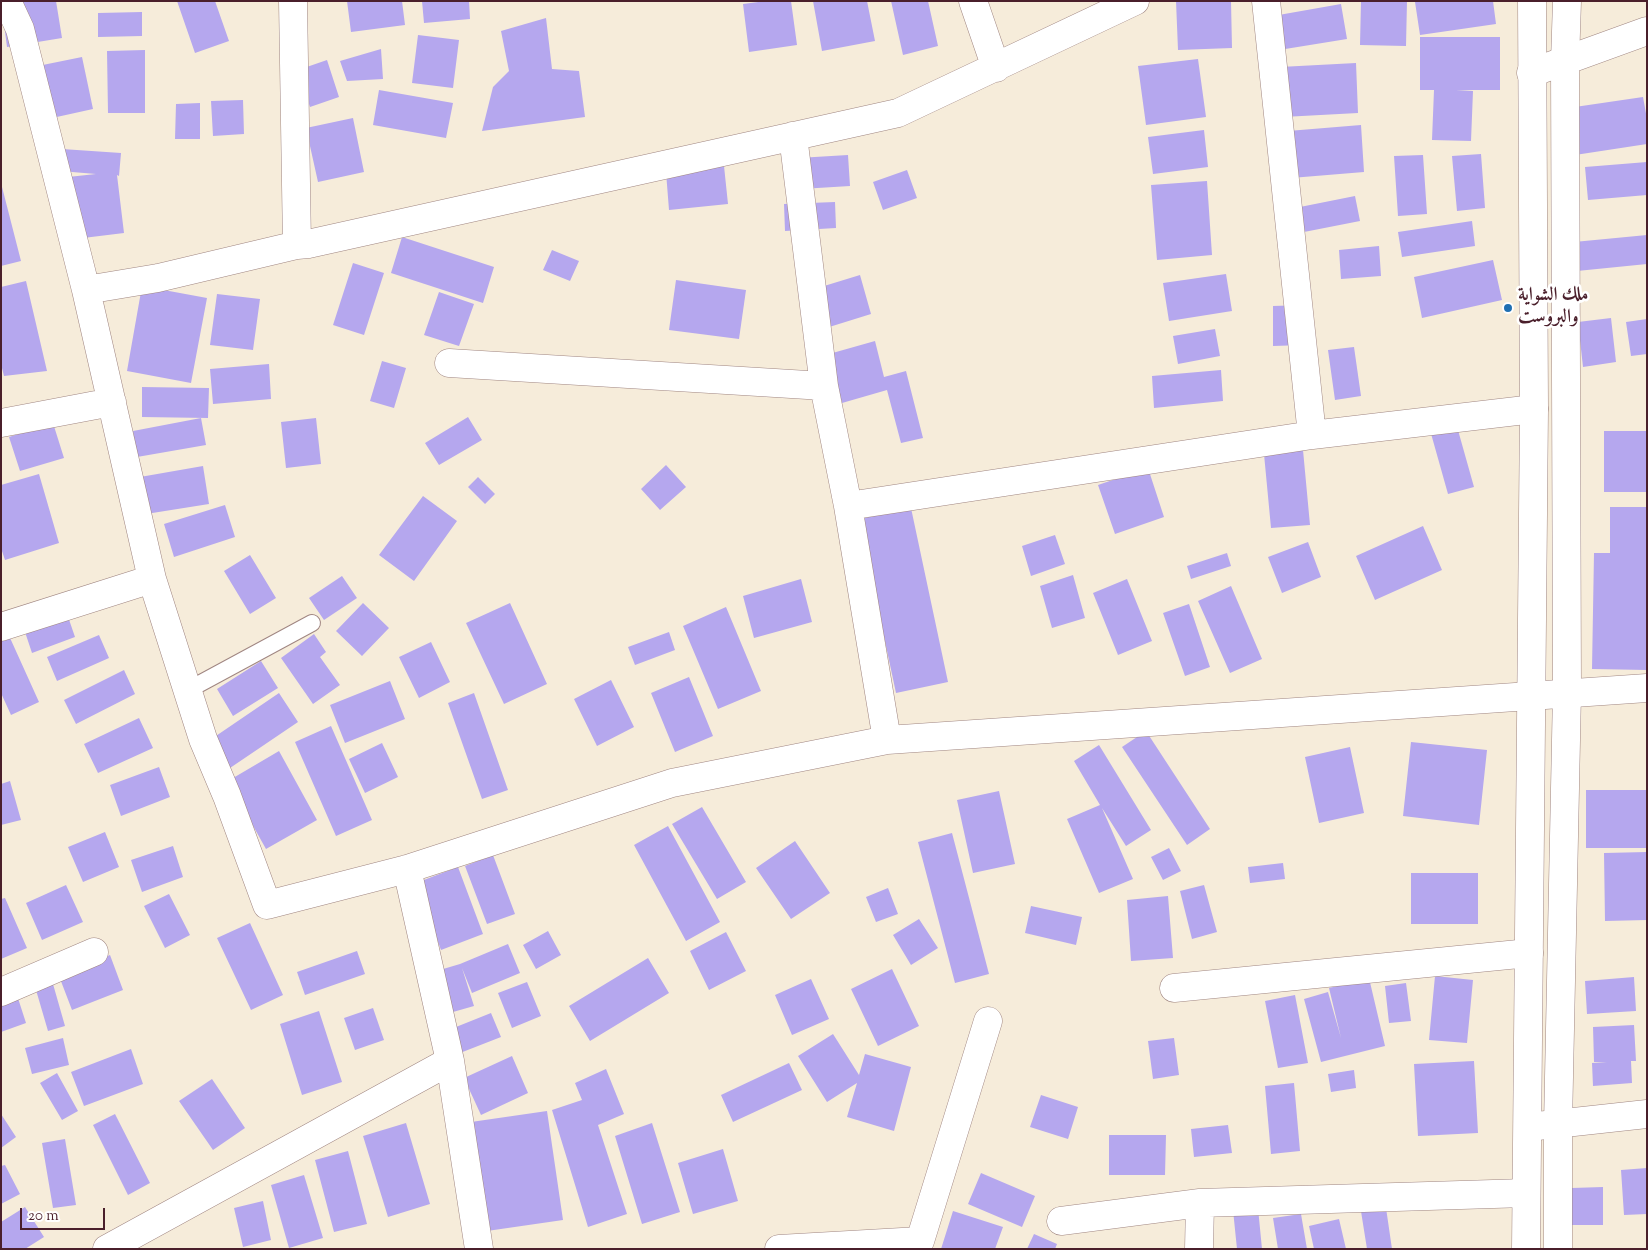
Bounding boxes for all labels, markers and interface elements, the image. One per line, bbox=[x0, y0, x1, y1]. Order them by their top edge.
place label: ملك الشواية والبروست bbox=[1518, 286, 1588, 330]
marker: ملك الشواية والبروست bbox=[1502, 302, 1514, 314]
scale bar bbox=[22, 1198, 108, 1230]
text: 20 m bbox=[28, 1206, 59, 1227]

